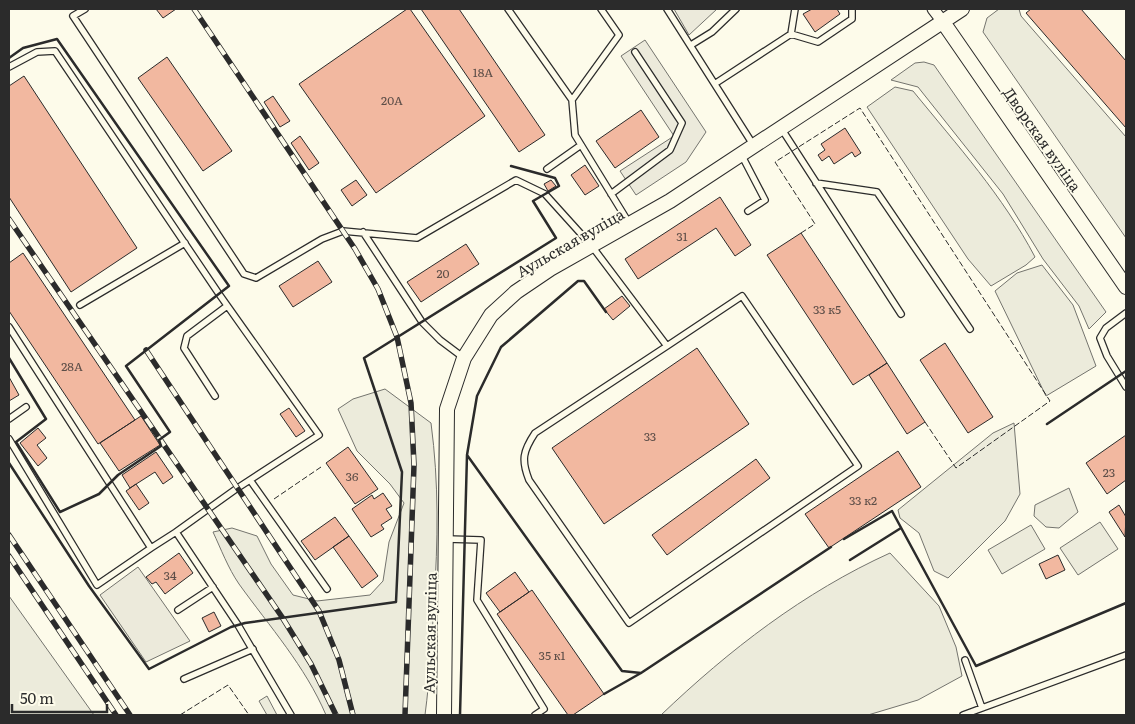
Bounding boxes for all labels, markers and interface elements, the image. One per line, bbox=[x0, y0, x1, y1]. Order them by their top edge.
house number: 18А bbox=[473, 63, 493, 81]
street label: Дворская вуліца bbox=[998, 82, 1088, 197]
house number: 20А bbox=[381, 91, 403, 109]
street label: Аульская вуліца bbox=[512, 201, 629, 282]
house number: 31 bbox=[676, 227, 688, 245]
house number: 20 bbox=[436, 264, 450, 282]
house number: 33 к5 bbox=[813, 300, 841, 318]
house number: 28А bbox=[61, 357, 83, 375]
house number: 33 bbox=[644, 427, 656, 445]
house number: 23 bbox=[1103, 463, 1115, 481]
house number: 36 bbox=[346, 467, 359, 485]
house number: 33 к2 bbox=[849, 491, 877, 509]
house number: 34 bbox=[163, 566, 177, 584]
street label: Аульская вуліца bbox=[416, 571, 442, 694]
house number: 35 к1 bbox=[539, 646, 566, 664]
scale bar bbox=[12, 682, 108, 714]
text: 50 m bbox=[20, 686, 54, 709]

